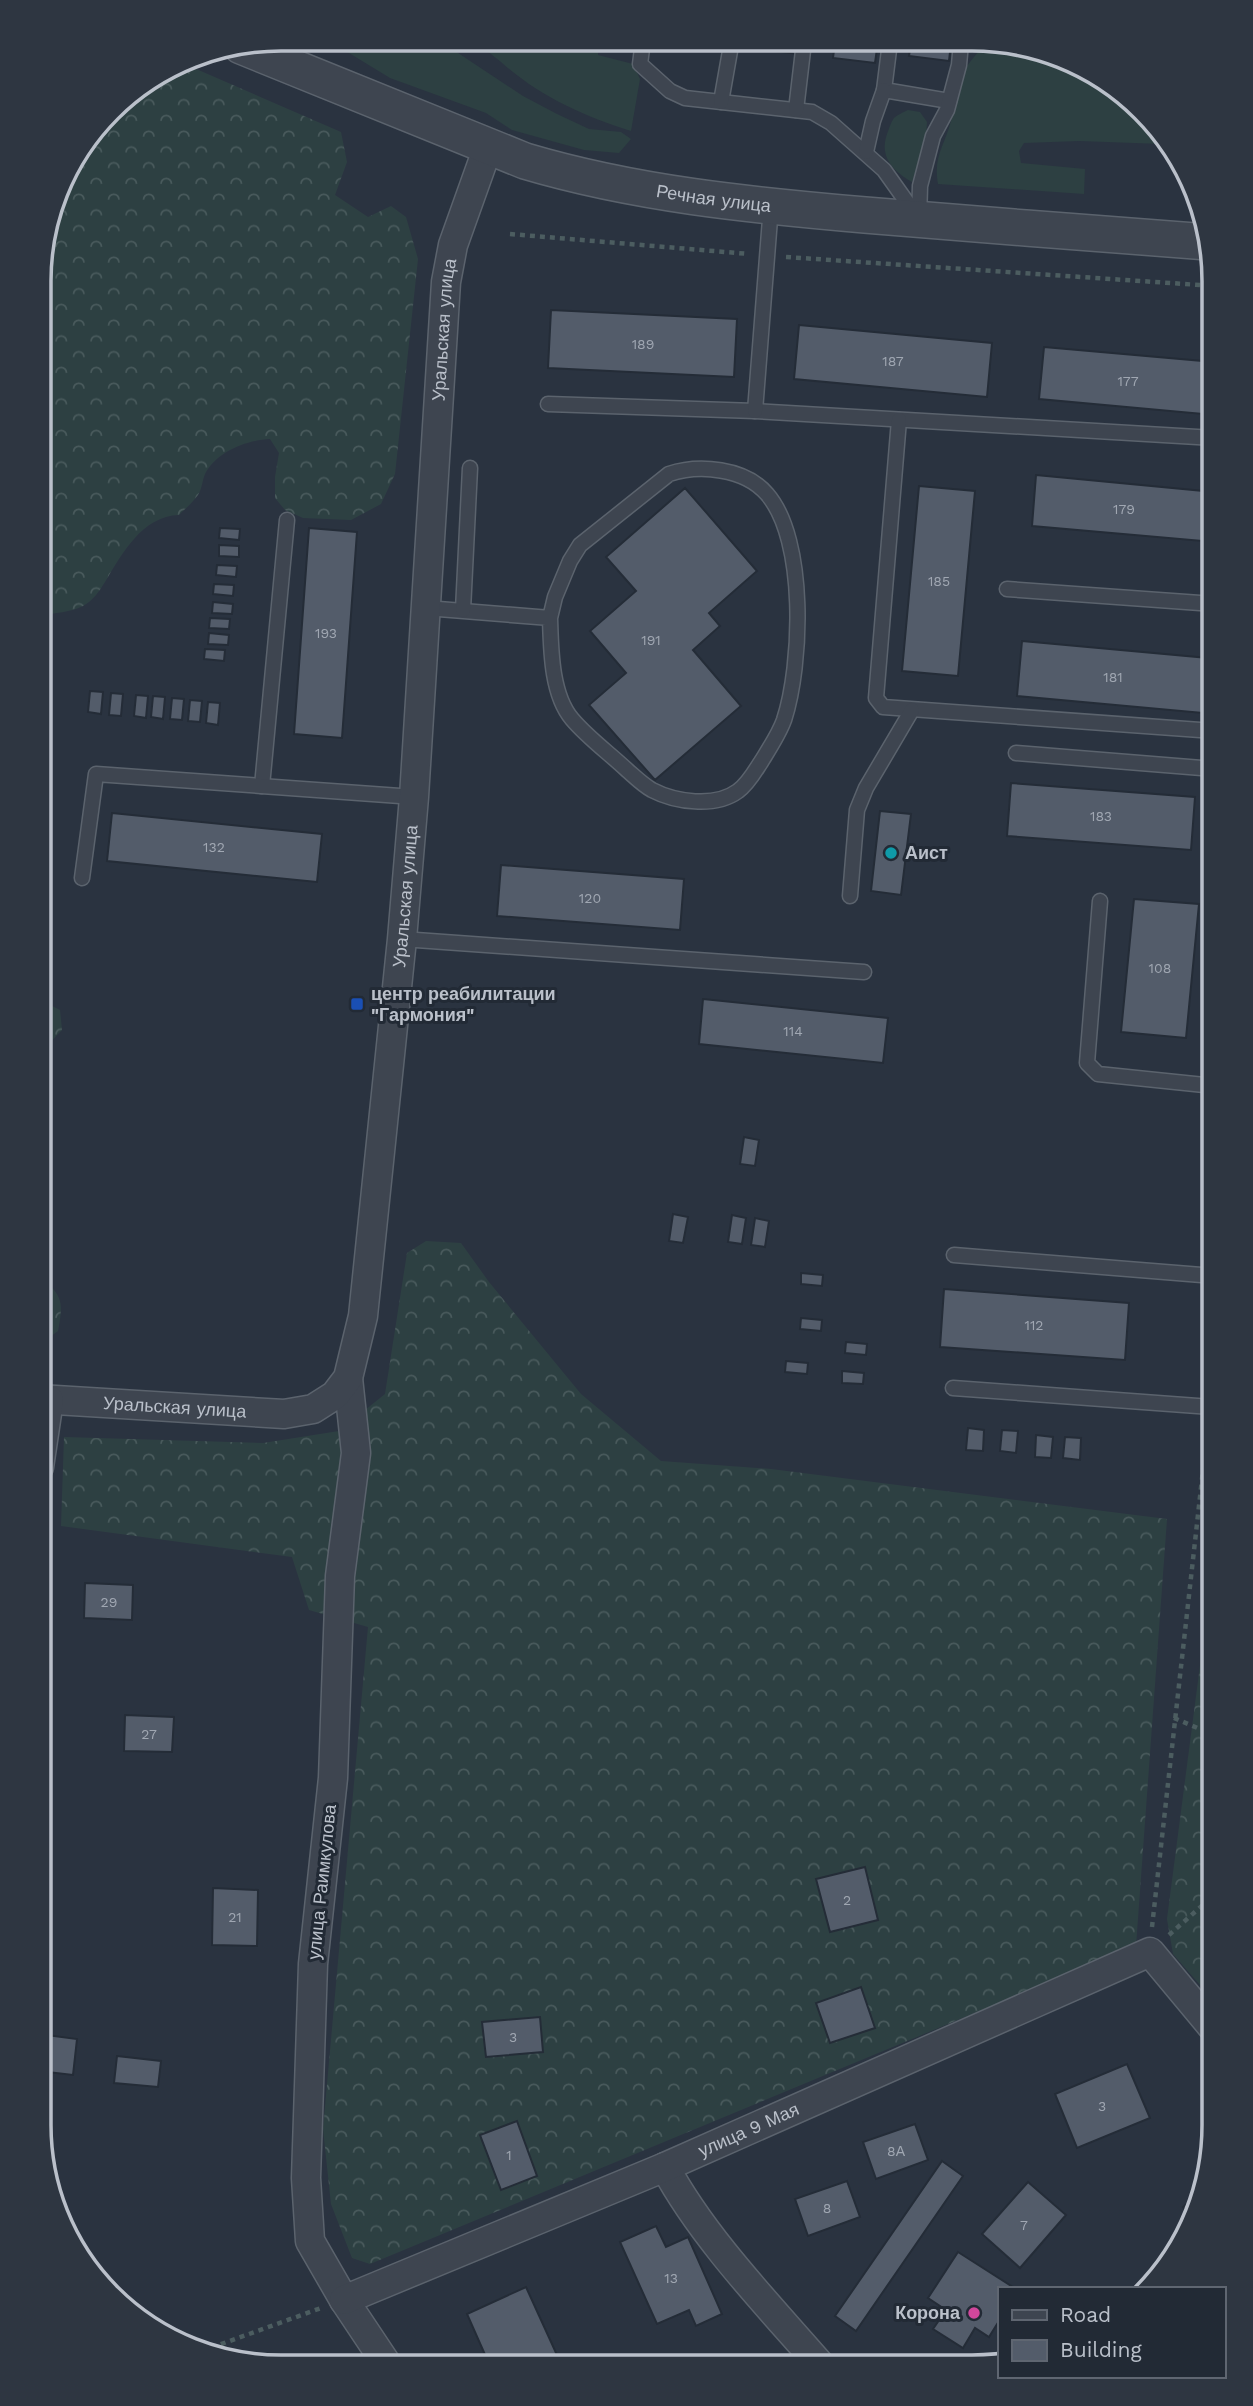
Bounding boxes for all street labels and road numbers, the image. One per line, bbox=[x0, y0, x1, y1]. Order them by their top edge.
street label: Речная улица bbox=[655, 180, 773, 216]
street label: Уральская улица bbox=[428, 255, 460, 402]
street label: Уральская улица bbox=[388, 823, 422, 969]
street label: Уральская улица bbox=[103, 1392, 248, 1422]
street label: улица Раимкулова bbox=[303, 1802, 340, 1961]
street label: улица 9 Мая bbox=[695, 2098, 802, 2161]

